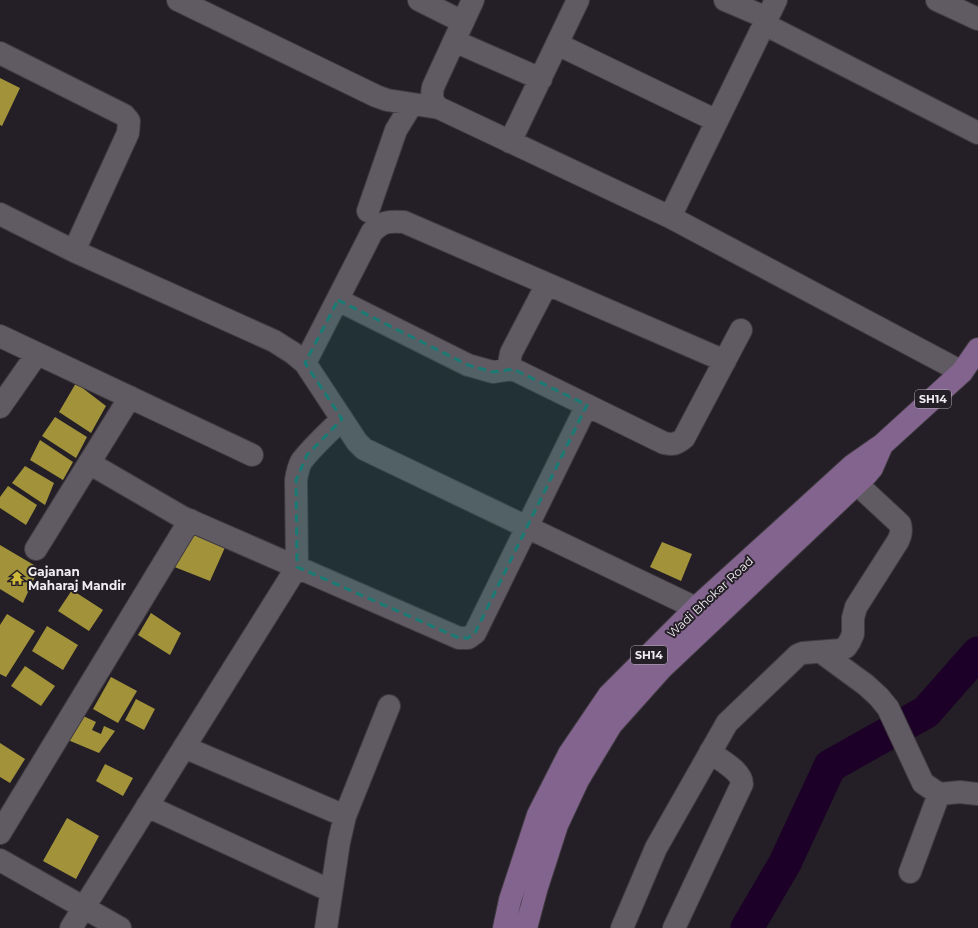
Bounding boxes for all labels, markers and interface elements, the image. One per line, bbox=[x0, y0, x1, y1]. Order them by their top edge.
road number: SH14 bbox=[915, 390, 951, 408]
street label: Wadi Bhokar Road bbox=[664, 553, 756, 641]
place label: Gajanan Maharaj Mandir bbox=[28, 564, 126, 593]
temple icon: Gajanan Maharaj Mandir bbox=[9, 570, 25, 586]
road number: SH14 bbox=[631, 646, 667, 664]

